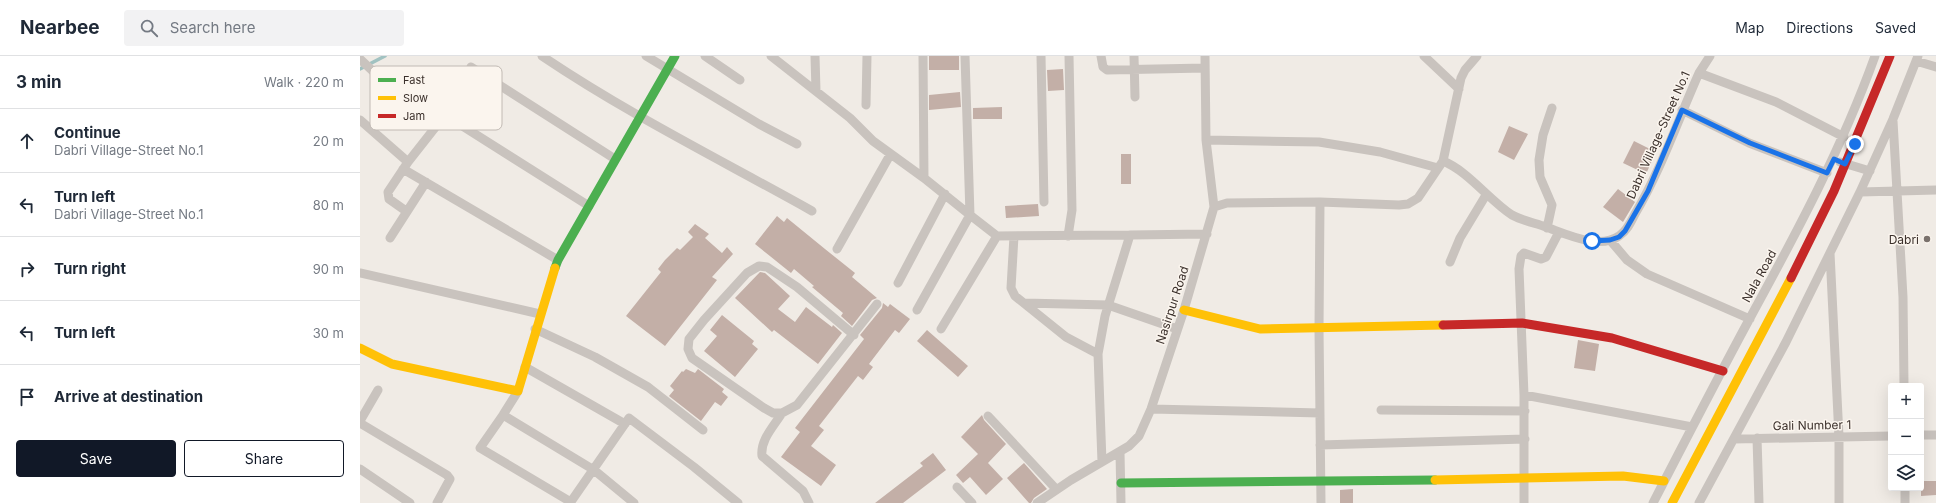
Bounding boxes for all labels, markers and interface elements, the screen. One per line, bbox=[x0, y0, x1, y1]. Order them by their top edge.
search box bbox=[124, 10, 404, 46]
text: Nearbee bbox=[20, 16, 100, 39]
icon: search bbox=[138, 17, 160, 39]
text: Search here bbox=[170, 18, 255, 37]
text: Map bbox=[1735, 19, 1764, 36]
text: Directions bbox=[1786, 19, 1853, 36]
text: Saved bbox=[1875, 19, 1916, 36]
legend bbox=[370, 66, 502, 130]
street label: Dabri Village-Street No.1 bbox=[1623, 69, 1693, 201]
text: 3 min bbox=[16, 72, 62, 92]
text: Fast bbox=[403, 73, 425, 87]
text: Walk · 220 m bbox=[264, 74, 344, 90]
text: Slow bbox=[403, 91, 428, 105]
text: Jam bbox=[403, 109, 425, 123]
text: Continue bbox=[54, 123, 121, 142]
icon: ahead bbox=[16, 130, 38, 152]
text: 20 m bbox=[313, 133, 344, 149]
route end bbox=[1846, 135, 1864, 153]
text: Dabri Village-Street No.1 bbox=[54, 142, 204, 158]
text: Turn left bbox=[54, 187, 115, 206]
icon: left bbox=[16, 194, 38, 216]
text: 80 m bbox=[313, 197, 344, 213]
text: Dabri Village-Street No.1 bbox=[54, 206, 204, 222]
route start bbox=[1583, 232, 1601, 250]
place label: Dabri bbox=[1889, 232, 1919, 247]
marker: Dabri bbox=[1922, 234, 1932, 244]
street label: Nala Road bbox=[1738, 247, 1780, 305]
icon: right bbox=[16, 258, 38, 280]
text: Turn right bbox=[54, 259, 126, 278]
text: 90 m bbox=[313, 261, 344, 277]
street label: Nasirpur Road bbox=[1152, 264, 1192, 346]
icon: left bbox=[16, 322, 38, 344]
text: Turn left bbox=[54, 323, 115, 342]
text: 30 m bbox=[313, 325, 344, 341]
map controls bbox=[1888, 383, 1924, 491]
button: + bbox=[1888, 383, 1924, 419]
icon: arrive bbox=[16, 386, 38, 408]
text: Arrive at destination bbox=[54, 387, 203, 406]
street label: Gali Number 1 bbox=[1773, 417, 1851, 433]
button: − bbox=[1888, 419, 1924, 455]
button: Save bbox=[16, 440, 176, 477]
button: Share bbox=[184, 440, 344, 477]
button: layers bbox=[1888, 455, 1924, 491]

